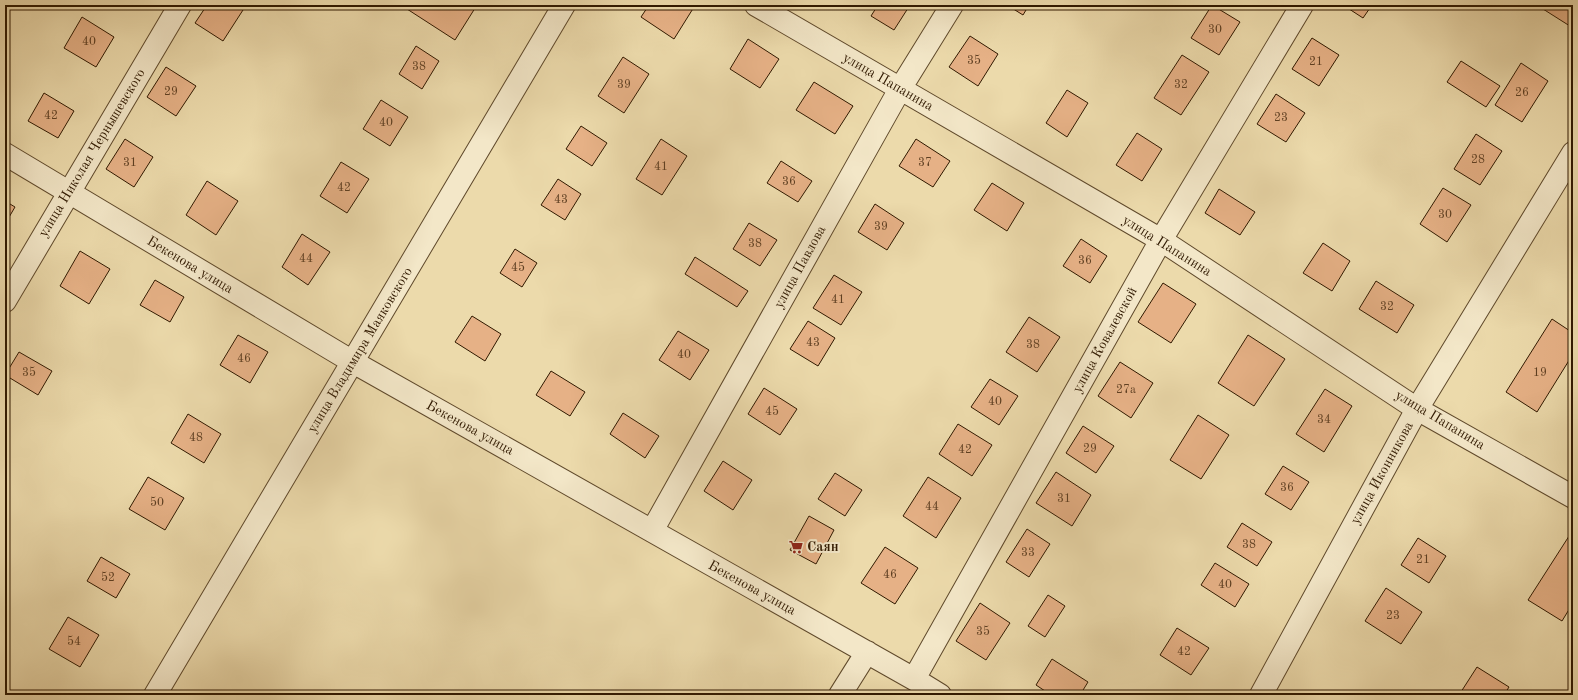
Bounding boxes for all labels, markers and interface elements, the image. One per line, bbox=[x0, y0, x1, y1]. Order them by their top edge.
house number: 30 bbox=[1208, 24, 1222, 36]
house number: 40 bbox=[82, 36, 96, 48]
street label: улица Папанина bbox=[840, 50, 936, 114]
house number: 35 bbox=[967, 54, 981, 67]
house number: 21 bbox=[1309, 56, 1323, 68]
house number: 38 bbox=[412, 61, 426, 73]
street label: улица Николая Чернышевского bbox=[36, 66, 148, 240]
house number: 39 bbox=[617, 79, 631, 91]
house number: 32 bbox=[1174, 79, 1188, 91]
house number: 29 bbox=[164, 86, 178, 98]
house number: 26 bbox=[1515, 87, 1529, 99]
house number: 42 bbox=[44, 110, 58, 122]
house number: 23 bbox=[1274, 112, 1288, 124]
house number: 40 bbox=[379, 117, 393, 129]
house number: 28 bbox=[1471, 154, 1485, 166]
house number: 31 bbox=[123, 157, 137, 169]
house number: 37 bbox=[918, 157, 932, 169]
house number: 41 bbox=[654, 161, 668, 173]
house number: 36 bbox=[782, 176, 796, 188]
house number: 42 bbox=[337, 182, 351, 194]
house number: 43 bbox=[554, 194, 568, 206]
house number: 30 bbox=[1438, 209, 1452, 221]
street label: улица Папанина bbox=[1120, 213, 1214, 279]
house number: 39 bbox=[874, 221, 888, 233]
street label: улица Павлова bbox=[772, 223, 828, 311]
street label: Бекенова улица bbox=[144, 234, 236, 296]
house number: 38 bbox=[748, 238, 762, 250]
house number: 44 bbox=[299, 253, 313, 265]
house number: 36 bbox=[1078, 255, 1092, 267]
house number: 45 bbox=[511, 261, 525, 274]
street label: улица Владимира Маяковского bbox=[305, 265, 415, 435]
street label: улица Ковалевской bbox=[1070, 285, 1140, 395]
house number: 41 bbox=[831, 294, 845, 306]
house number: 32 bbox=[1380, 301, 1394, 313]
house number: 43 bbox=[806, 337, 820, 349]
house number: 38 bbox=[1026, 339, 1040, 351]
house number: 40 bbox=[677, 349, 691, 361]
house number: 46 bbox=[237, 353, 251, 365]
house number: 35 bbox=[22, 366, 36, 379]
house number: 19 bbox=[1533, 367, 1547, 379]
house number: 27а bbox=[1116, 384, 1136, 396]
street label: улица Папанина bbox=[1393, 388, 1487, 452]
house number: 40 bbox=[988, 396, 1002, 408]
street label: Бекенова улица bbox=[424, 398, 516, 458]
house number: 45 bbox=[765, 405, 779, 418]
house number: 34 bbox=[1317, 414, 1331, 426]
street label: улица Иконникова bbox=[1348, 419, 1416, 527]
house number: 48 bbox=[189, 432, 203, 444]
house number: 29 bbox=[1083, 443, 1097, 455]
house number: 42 bbox=[958, 444, 972, 456]
house number: 36 bbox=[1280, 482, 1294, 494]
house number: 31 bbox=[1057, 493, 1071, 505]
house number: 50 bbox=[150, 496, 164, 509]
house number: 44 bbox=[925, 501, 939, 513]
supermarket icon: Саян bbox=[788, 539, 804, 555]
house number: 38 bbox=[1242, 539, 1256, 551]
place label: Саян bbox=[807, 540, 839, 554]
house number: 33 bbox=[1021, 547, 1035, 559]
house number: 21 bbox=[1416, 554, 1430, 566]
street label: Бекенова улица bbox=[706, 558, 798, 618]
house number: 46 bbox=[883, 569, 897, 581]
house number: 52 bbox=[101, 571, 115, 584]
house number: 40 bbox=[1218, 579, 1232, 591]
house number: 23 bbox=[1386, 610, 1400, 622]
house number: 35 bbox=[976, 625, 990, 638]
house number: 54 bbox=[67, 635, 81, 648]
house number: 42 bbox=[1177, 646, 1191, 658]

